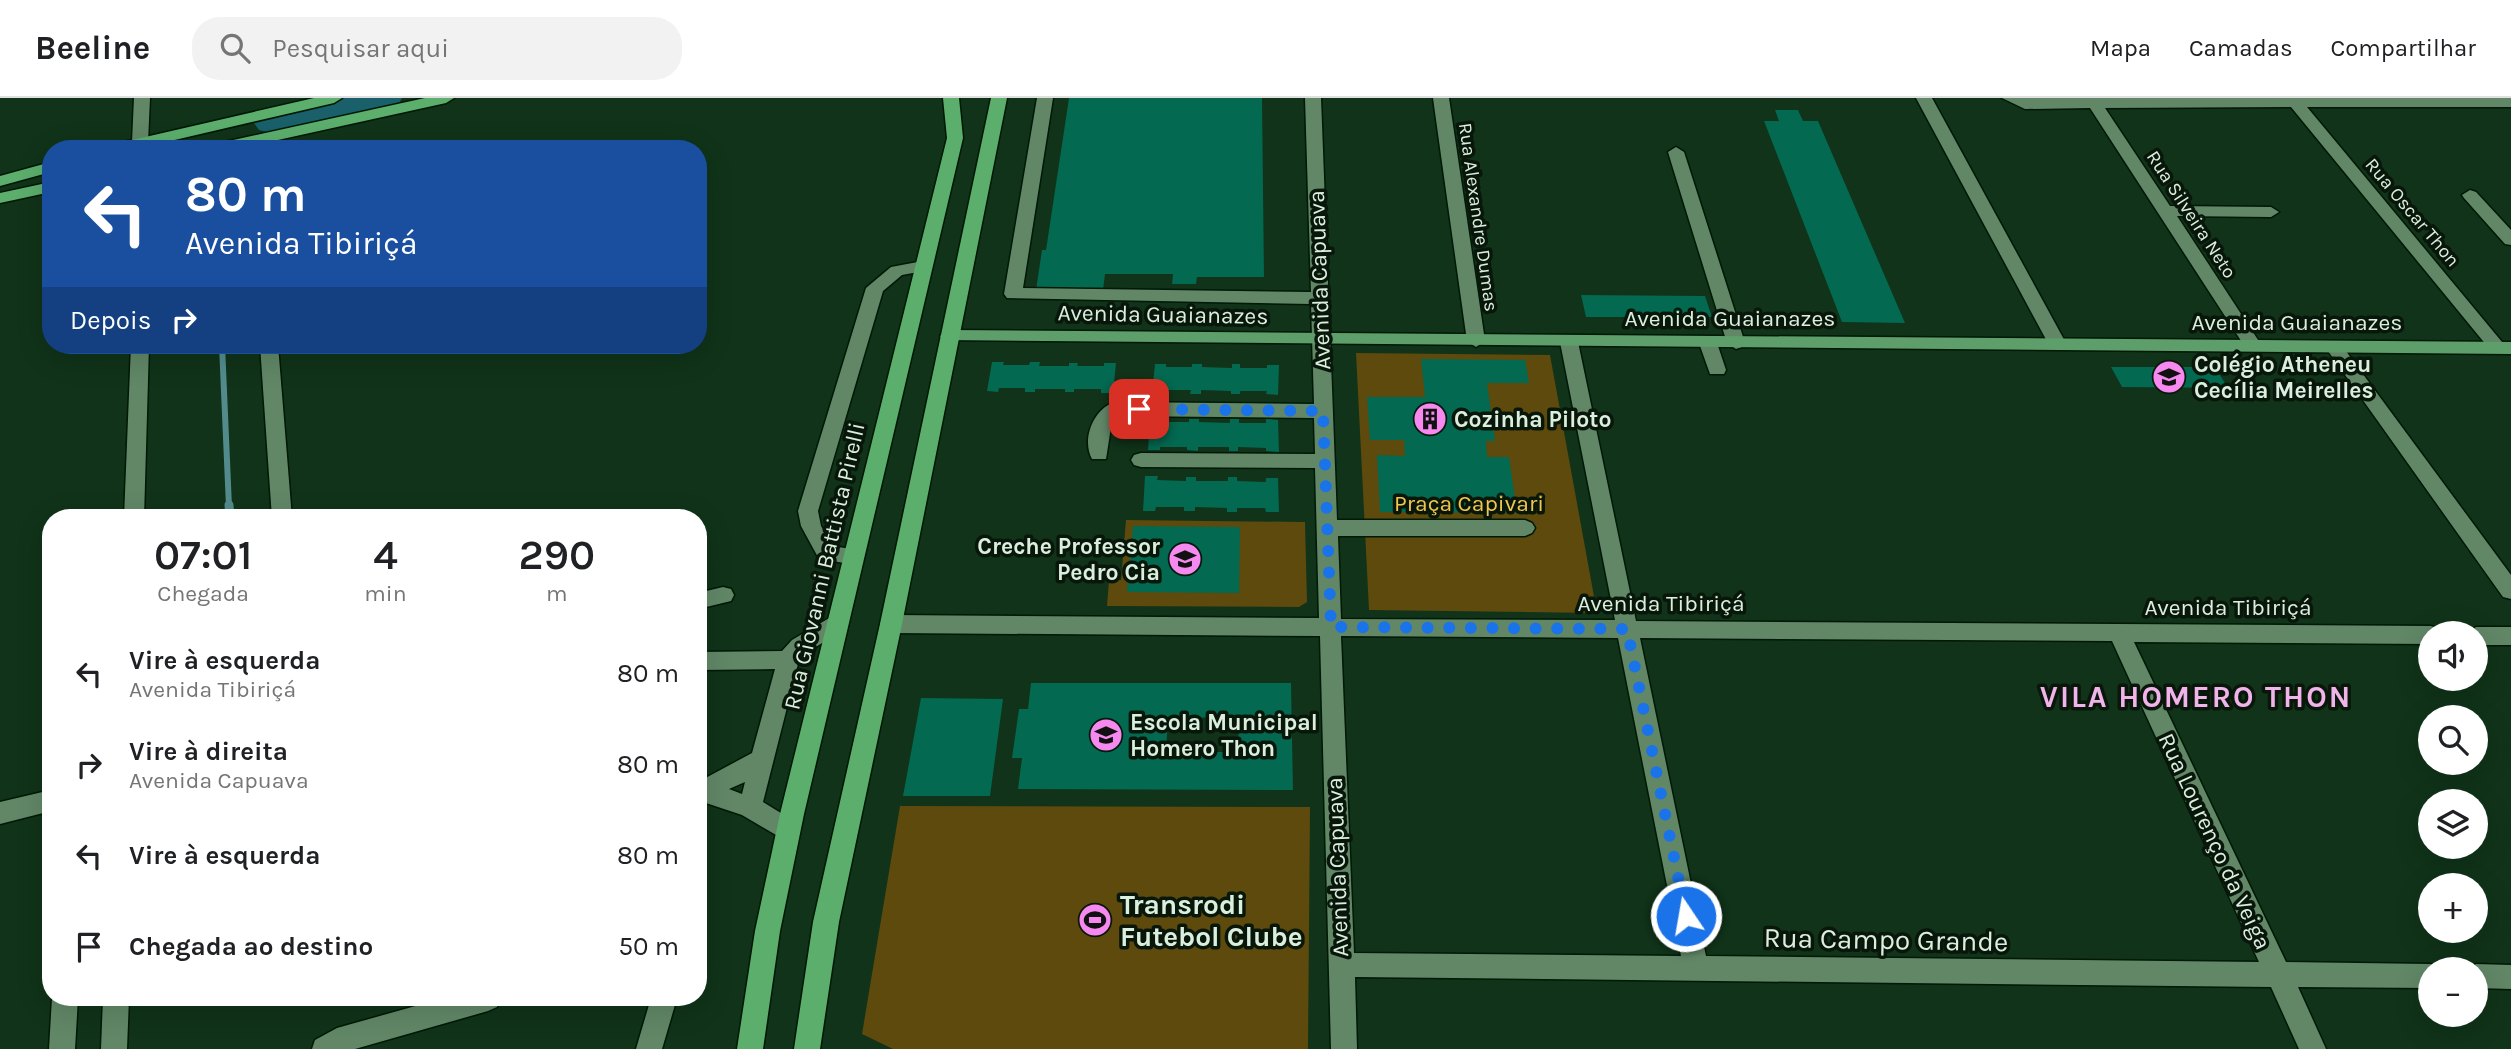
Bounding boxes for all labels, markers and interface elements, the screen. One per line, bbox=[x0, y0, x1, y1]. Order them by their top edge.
search box bbox=[192, 17, 682, 80]
text: Beeline bbox=[35, 29, 150, 67]
icon: search bbox=[216, 29, 254, 67]
text: Pesquisar aqui bbox=[272, 33, 449, 64]
text: Mapa bbox=[2090, 34, 2151, 62]
text: Camadas bbox=[2189, 34, 2293, 62]
text: Compartilhar bbox=[2331, 34, 2476, 62]
street label: Rua Alexandre Dumas bbox=[1454, 121, 1502, 313]
street label: Rua Silveira Neto bbox=[2142, 147, 2241, 282]
street label: Rua Oscar Thon bbox=[2360, 154, 2464, 271]
text: 80 m bbox=[185, 166, 307, 223]
icon: left bbox=[70, 168, 161, 259]
street label: Avenida Capuava bbox=[1303, 190, 1336, 370]
text: Avenida Tibiriçá bbox=[185, 225, 418, 262]
street label: Avenida Guaianazes bbox=[1057, 299, 1269, 330]
icon: right bbox=[165, 301, 203, 339]
text: Depois bbox=[70, 305, 151, 336]
street label: Avenida Guaianazes bbox=[1625, 305, 1835, 332]
street label: Avenida Guaianazes bbox=[2192, 309, 2402, 336]
place label: Colégio Atheneu Cecília Meirelles bbox=[2194, 351, 2374, 404]
school or university icon: Colégio Atheneu Cecília Meirelles bbox=[2150, 358, 2188, 396]
pin bbox=[1109, 379, 1169, 439]
icon: arrive bbox=[1120, 390, 1158, 428]
building icon: Cozinha Piloto bbox=[1411, 400, 1449, 438]
place label: Cozinha Piloto bbox=[1454, 406, 1611, 433]
street label: Rua Giovanni Battista Pirelli bbox=[778, 420, 871, 712]
park label: Praça Capivari bbox=[1394, 490, 1544, 517]
text: 07:01 bbox=[154, 530, 252, 580]
text: 4 bbox=[373, 530, 398, 580]
text: 290 bbox=[519, 530, 595, 580]
place label: Creche Professor Pedro Cia bbox=[977, 533, 1160, 586]
school or university icon: Creche Professor Pedro Cia bbox=[1166, 540, 1204, 578]
text: Chegada bbox=[157, 580, 249, 607]
text: min bbox=[364, 580, 407, 607]
text: m bbox=[546, 580, 568, 607]
street label: Avenida Tibiriçá bbox=[1577, 590, 1745, 617]
street label: Avenida Tibiriçá bbox=[2144, 594, 2312, 621]
map controls bbox=[2418, 621, 2488, 1027]
button: sound bbox=[2418, 621, 2488, 691]
text: Vire à esquerda bbox=[129, 645, 320, 676]
icon: left bbox=[70, 655, 108, 693]
text: 80 m bbox=[617, 658, 679, 689]
text: Avenida Tibiriçá bbox=[129, 676, 296, 703]
district label: VILA HOMERO THON bbox=[2040, 679, 2352, 715]
button: search bbox=[2418, 705, 2488, 775]
place label: Escola Municipal Homero Thon bbox=[1130, 709, 1318, 762]
school or university icon: Escola Municipal Homero Thon bbox=[1087, 716, 1125, 754]
street label: Rua Lourenço da Veiga bbox=[2153, 729, 2277, 954]
text: Vire à direita bbox=[129, 736, 288, 767]
icon: right bbox=[70, 746, 108, 784]
text: 80 m bbox=[617, 749, 679, 780]
text: Avenida Capuava bbox=[129, 767, 309, 794]
street label: Avenida Capuava bbox=[1321, 777, 1354, 957]
button: layers bbox=[2418, 789, 2488, 859]
icon: left bbox=[70, 837, 108, 875]
text: Vire à esquerda bbox=[129, 840, 320, 871]
text: 80 m bbox=[617, 840, 679, 871]
button: + bbox=[2418, 873, 2488, 943]
position arrow bbox=[1649, 879, 1723, 953]
place label: Transrodi Futebol Clube bbox=[1120, 888, 1303, 953]
sports icon: Transrodi Futebol Clube bbox=[1076, 901, 1114, 939]
street label: Rua Campo Grande bbox=[1763, 921, 2009, 958]
icon: arrive bbox=[70, 928, 108, 966]
text: Chegada ao destino bbox=[129, 931, 373, 962]
text: 50 m bbox=[618, 931, 679, 962]
button: − bbox=[2418, 957, 2488, 1027]

